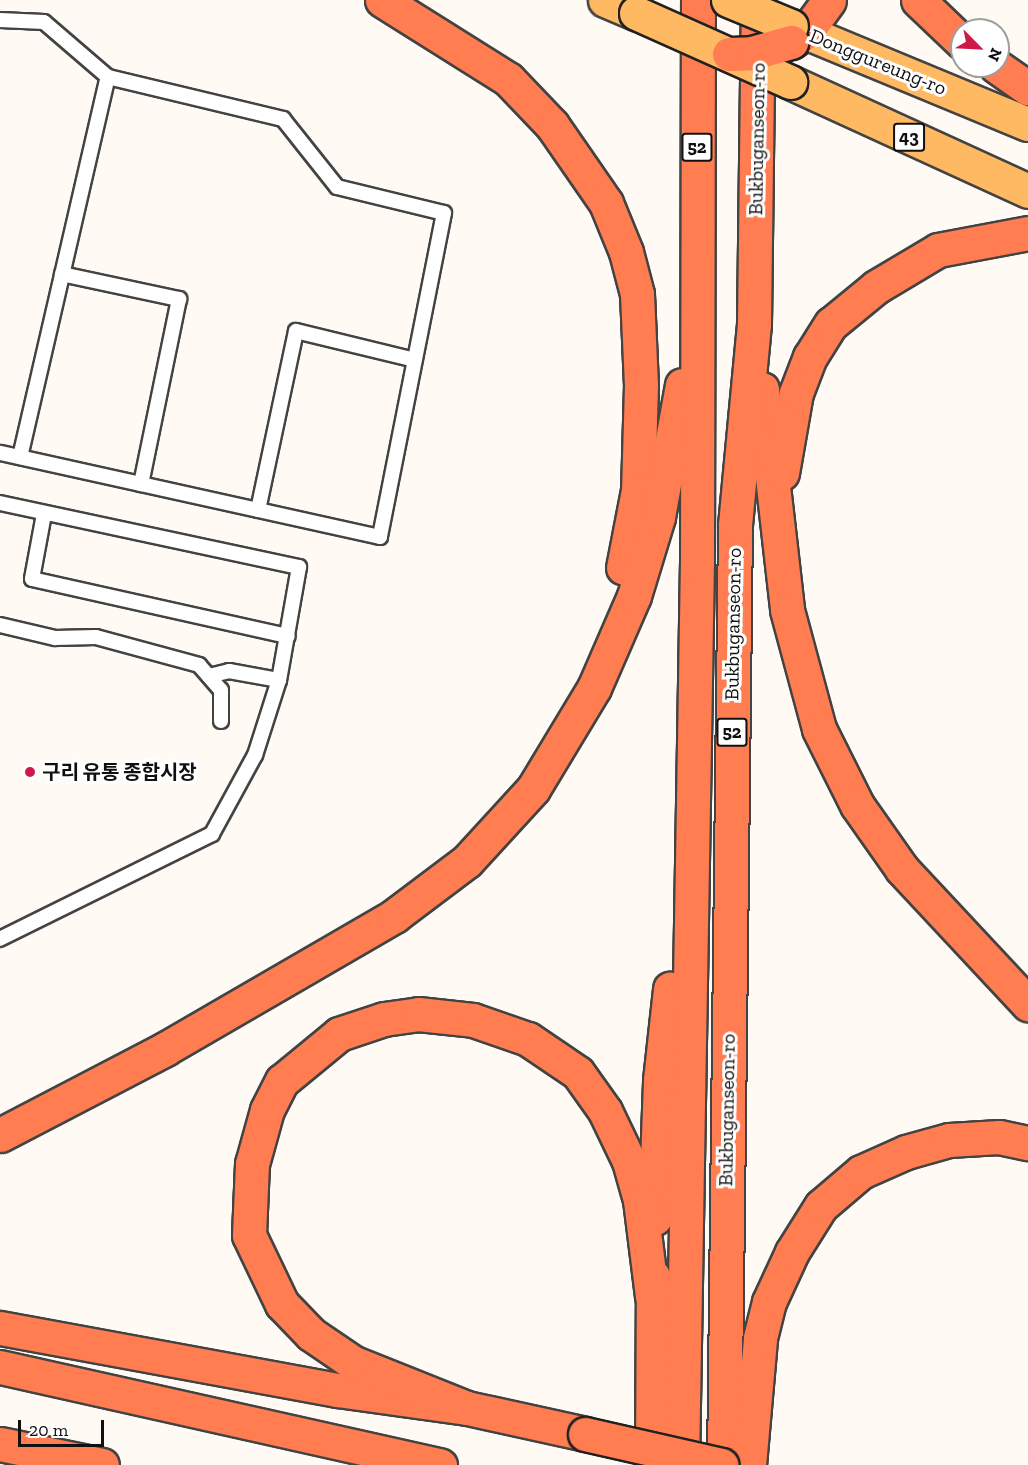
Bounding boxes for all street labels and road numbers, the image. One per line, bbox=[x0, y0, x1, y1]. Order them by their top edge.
street label: Donggureung-ro bbox=[806, 24, 950, 100]
street label: Bukbuganseon-ro bbox=[744, 63, 770, 215]
road number: 43 bbox=[892, 122, 926, 152]
road number: 52 bbox=[680, 132, 714, 162]
street label: Bukbuganseon-ro bbox=[720, 548, 746, 700]
road number: 52 bbox=[716, 717, 748, 747]
street label: Bukbuganseon-ro bbox=[714, 1034, 740, 1186]

